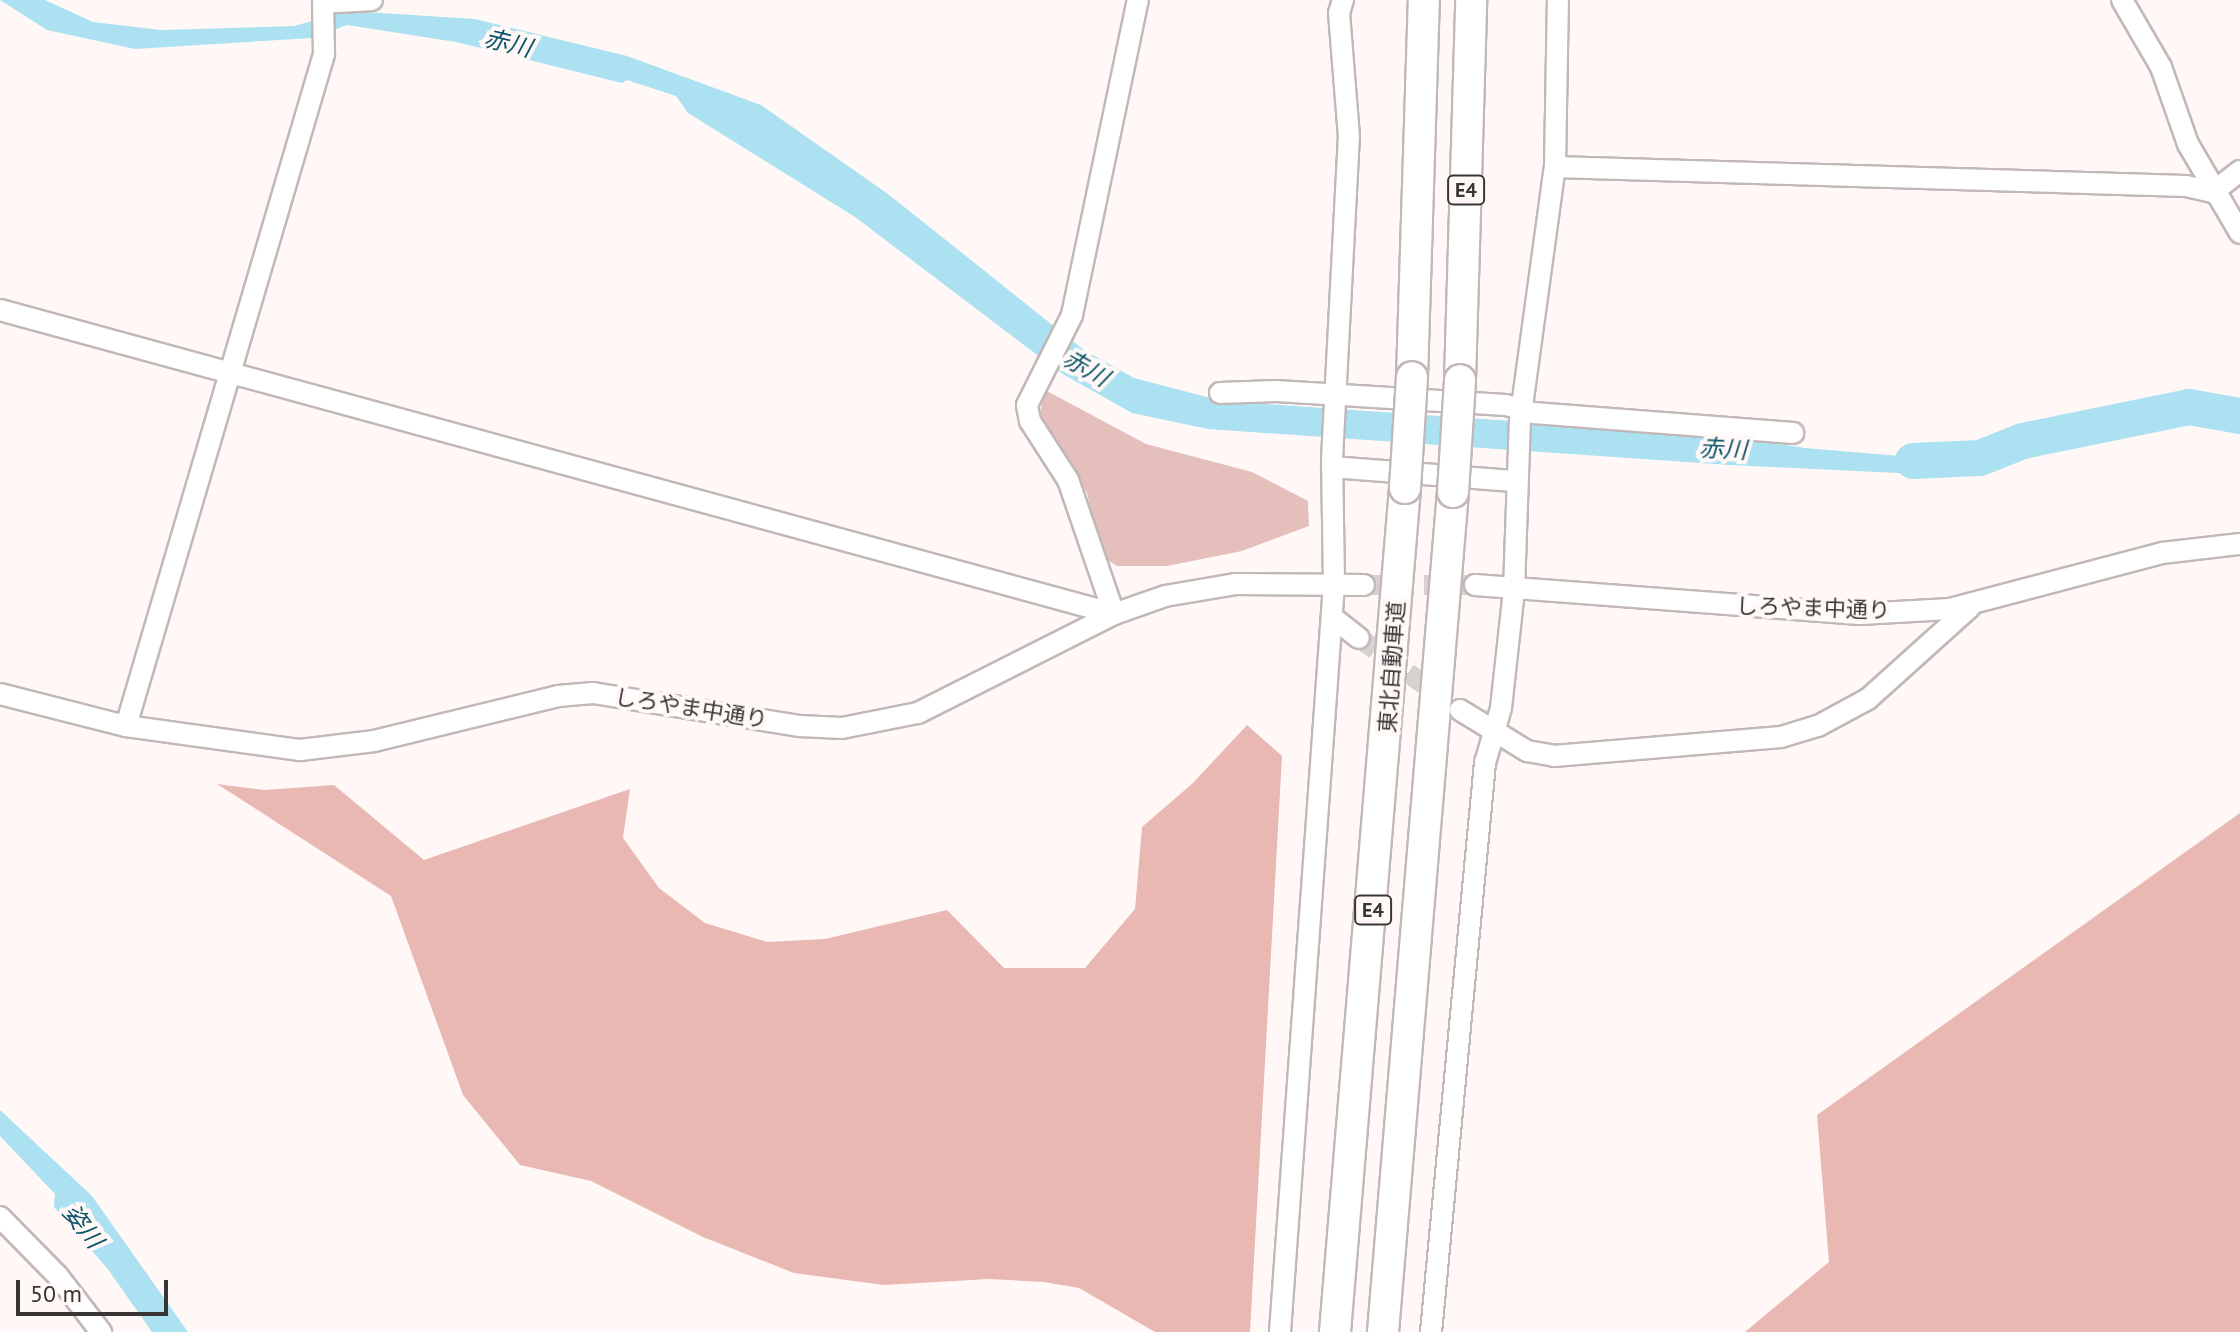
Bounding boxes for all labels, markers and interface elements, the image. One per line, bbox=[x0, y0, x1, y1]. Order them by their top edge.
water label: 赤川 bbox=[481, 23, 535, 63]
road number: E4 bbox=[1446, 174, 1486, 206]
water label: 赤川 bbox=[1058, 344, 1114, 392]
water label: 赤川 bbox=[1698, 433, 1748, 465]
street label: しろやま中通り bbox=[1736, 592, 1890, 624]
street label: 東北自動車道 bbox=[1374, 600, 1410, 734]
street label: しろやま中通り bbox=[613, 683, 769, 733]
road number: E4 bbox=[1353, 894, 1393, 926]
water label: 姿川 bbox=[57, 1198, 109, 1254]
scale bar bbox=[20, 1264, 172, 1314]
text: 50 m bbox=[30, 1278, 82, 1309]

